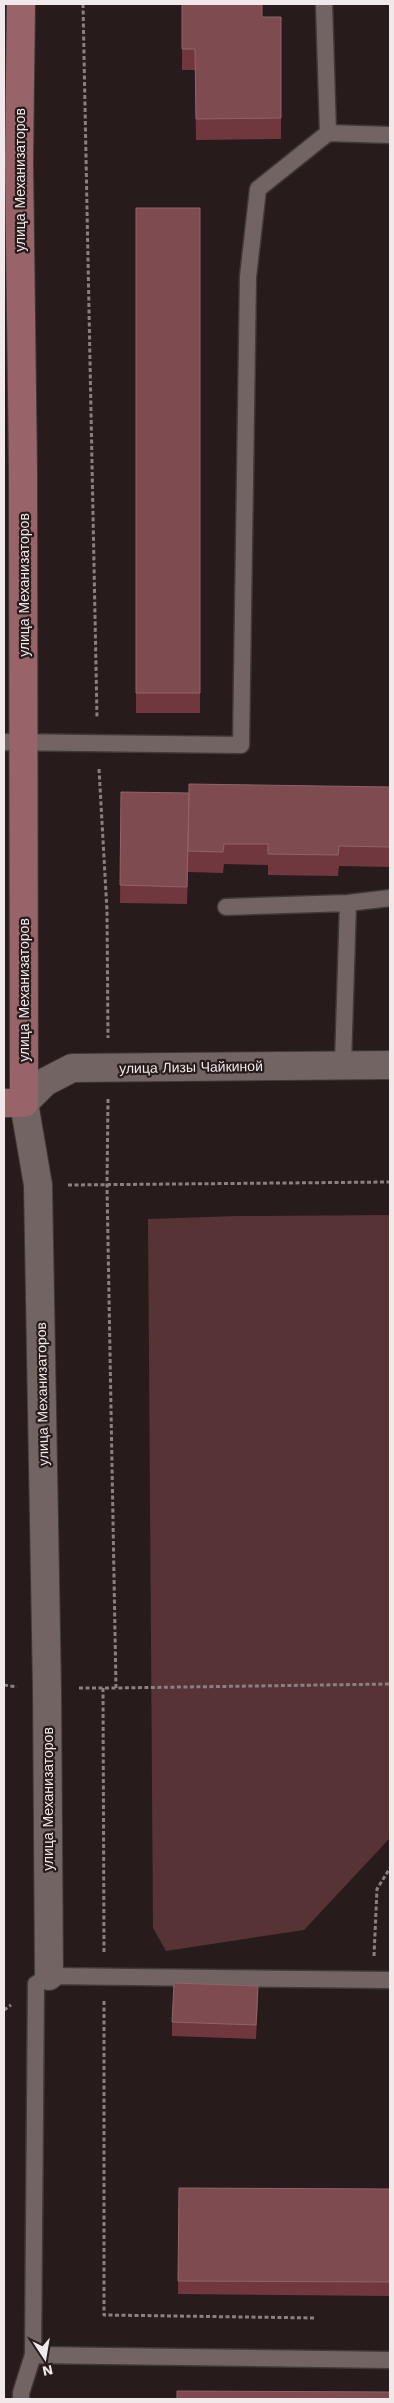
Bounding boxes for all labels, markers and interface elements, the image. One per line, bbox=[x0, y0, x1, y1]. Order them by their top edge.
street label: улица Механизаторов bbox=[12, 108, 28, 252]
street label: улица Механизаторов bbox=[16, 513, 32, 657]
street label: улица Механизаторов bbox=[16, 918, 32, 1062]
street label: улица Лизы Чайкиной bbox=[119, 1058, 263, 1076]
street label: улица Механизаторов bbox=[33, 1322, 51, 1466]
street label: улица Механизаторов bbox=[40, 1727, 56, 1871]
north arrow bbox=[20, 2333, 70, 2383]
text: N bbox=[41, 2362, 54, 2380]

